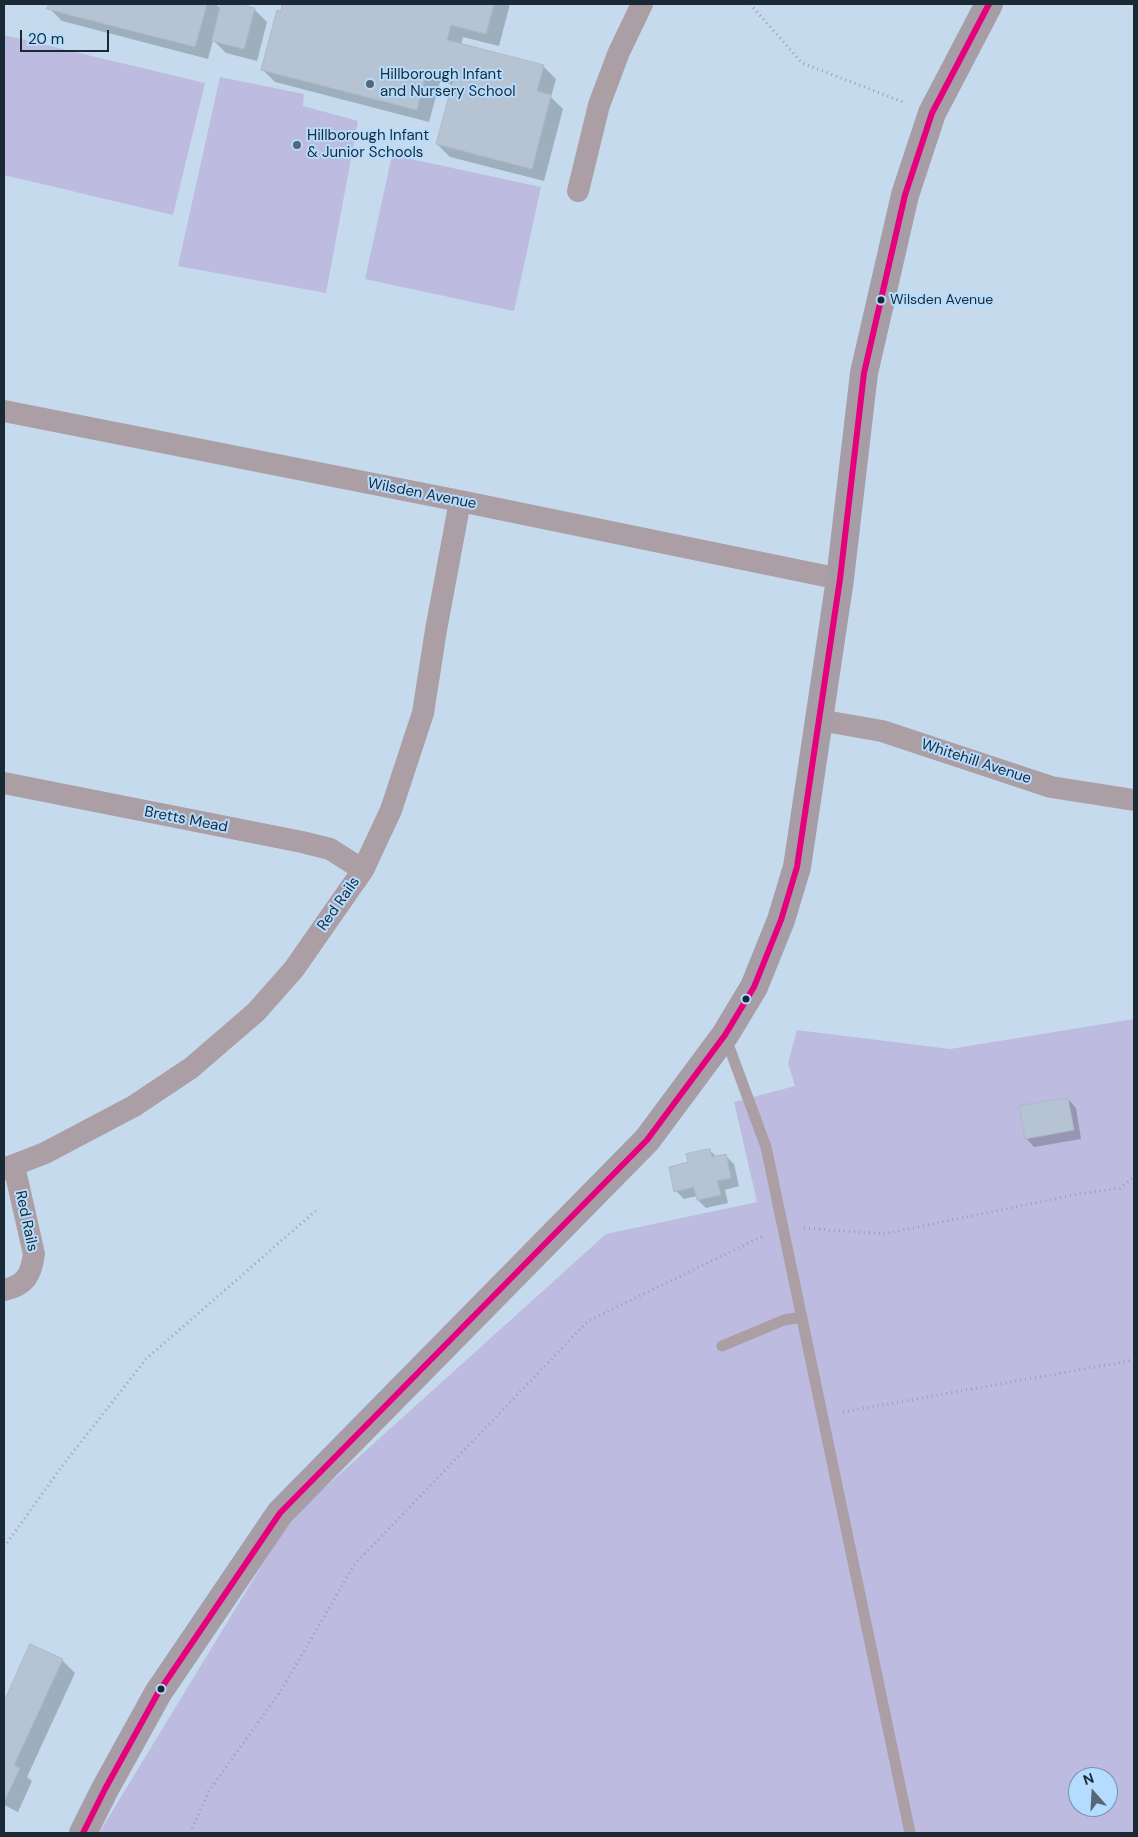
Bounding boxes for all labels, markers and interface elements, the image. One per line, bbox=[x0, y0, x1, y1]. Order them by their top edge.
scale bar bbox=[22, 20, 111, 52]
text: 20 m bbox=[28, 29, 64, 49]
place label: Hillborough Infant and Nursery School bbox=[380, 66, 516, 101]
marker: Hillborough Infant and Nursery School bbox=[364, 78, 376, 90]
place label: Hillborough Infant & Junior Schools bbox=[307, 127, 429, 162]
marker: Hillborough Infant & Junior Schools bbox=[291, 139, 303, 151]
place label: Wilsden Avenue bbox=[890, 292, 993, 308]
marker: Wilsden Avenue bbox=[876, 295, 886, 305]
street label: Wilsden Avenue bbox=[366, 475, 478, 513]
street label: Whitehill Avenue bbox=[919, 736, 1033, 788]
street label: Bretts Mead bbox=[143, 803, 229, 837]
street label: Red Rails bbox=[314, 874, 364, 934]
unlabelled marker bbox=[741, 994, 751, 1004]
street label: Red Rails bbox=[11, 1189, 41, 1253]
unlabelled marker bbox=[156, 1684, 166, 1694]
north arrow bbox=[1068, 1767, 1118, 1817]
text: N bbox=[1081, 1769, 1096, 1789]

